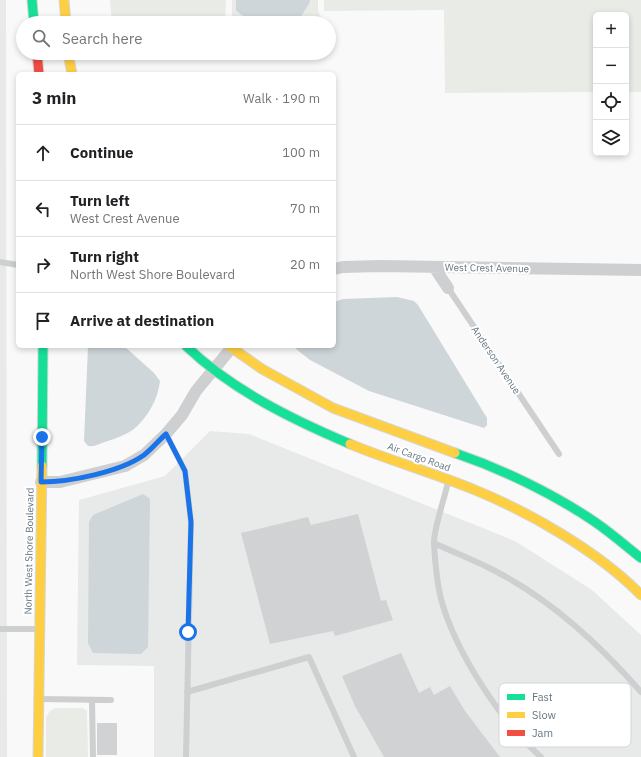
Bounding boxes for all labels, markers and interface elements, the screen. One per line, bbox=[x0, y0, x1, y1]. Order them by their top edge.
map controls bbox=[593, 12, 629, 156]
button: + bbox=[593, 12, 629, 48]
search box bbox=[16, 16, 336, 60]
icon: search bbox=[30, 27, 52, 49]
text: Search here bbox=[62, 29, 142, 48]
button: − bbox=[593, 48, 629, 84]
button: locate bbox=[593, 84, 629, 120]
text: 3 min bbox=[32, 87, 76, 109]
text: Walk · 190 m bbox=[243, 90, 320, 107]
button: layers bbox=[593, 120, 629, 156]
icon: ahead bbox=[32, 142, 54, 164]
text: Continue bbox=[70, 143, 134, 162]
text: 100 m bbox=[282, 144, 320, 161]
text: Turn left bbox=[70, 191, 130, 210]
icon: left bbox=[32, 198, 54, 220]
text: 70 m bbox=[290, 200, 320, 217]
text: West Crest Avenue bbox=[70, 210, 180, 227]
text: Turn right bbox=[70, 247, 139, 266]
icon: right bbox=[32, 254, 54, 276]
text: 20 m bbox=[290, 256, 320, 273]
street label: West Crest Avenue bbox=[445, 261, 530, 275]
text: North West Shore Boulevard bbox=[70, 266, 235, 283]
icon: arrive bbox=[32, 310, 54, 332]
text: Arrive at destination bbox=[70, 311, 214, 330]
street label: Anderson Avenue bbox=[469, 324, 524, 397]
route end bbox=[33, 428, 51, 446]
street label: Air Cargo Road bbox=[386, 440, 452, 474]
street label: North West Shore Boulevard bbox=[21, 487, 37, 615]
route start bbox=[179, 623, 197, 641]
legend bbox=[499, 683, 631, 747]
text: Fast bbox=[532, 690, 553, 704]
text: Slow bbox=[532, 708, 556, 722]
text: Jam bbox=[532, 726, 553, 740]

